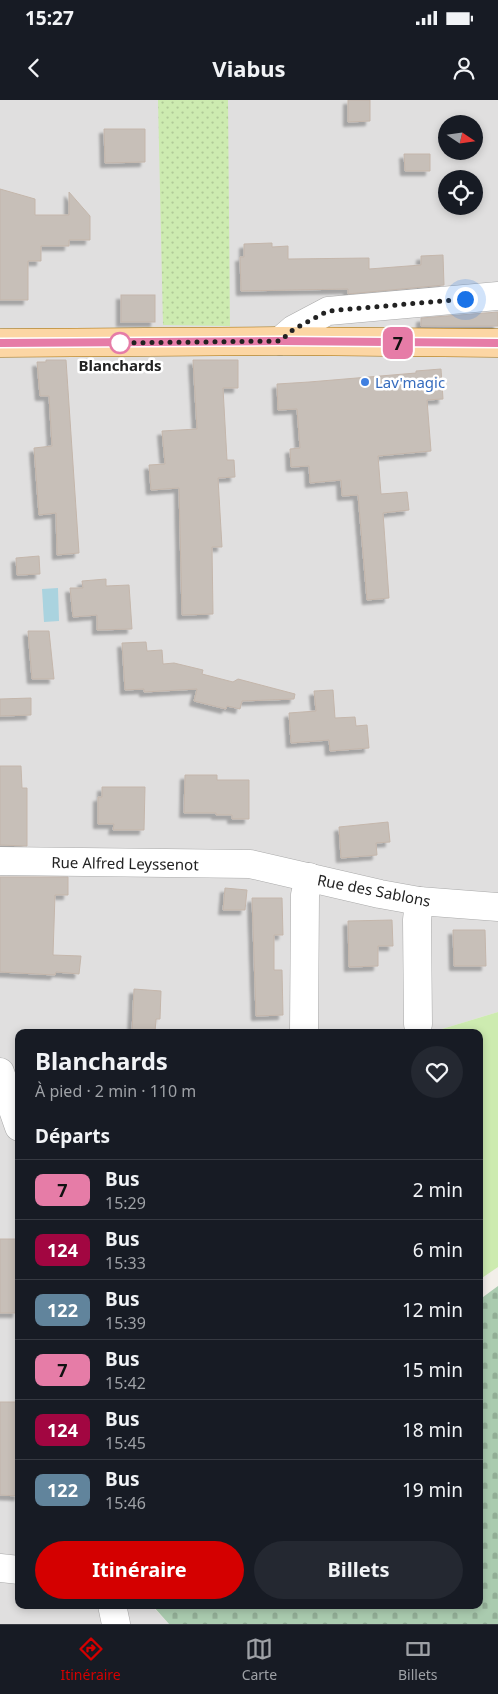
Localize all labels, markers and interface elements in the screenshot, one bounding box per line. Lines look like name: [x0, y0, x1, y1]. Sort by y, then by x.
text: 15:27: [25, 5, 74, 31]
text: Viabus: [212, 53, 286, 83]
icon: back: [20, 54, 48, 82]
icon: person: [450, 54, 478, 82]
north arrow: [438, 115, 482, 160]
map controls: [438, 115, 483, 215]
button: locate: [438, 170, 483, 215]
your location: [453, 287, 478, 312]
line badge: 7: [382, 327, 414, 359]
text: 7: [393, 331, 403, 355]
marker: Blanchards: [109, 332, 131, 354]
place label: Blanchards: [78, 355, 162, 375]
place label: Lav'magic: [375, 372, 445, 392]
marker: Lav'magic: [359, 376, 371, 388]
street label: Rue Alfred Leyssenot: [51, 852, 199, 874]
street label: Rue des Sablons: [316, 869, 432, 911]
text: Blanchards: [35, 1044, 168, 1077]
button: heart: [411, 1046, 463, 1098]
text: À pied · 2 min · 110 m: [35, 1080, 196, 1102]
text: Départs: [35, 1123, 110, 1149]
text: Bus: [105, 1166, 140, 1192]
text: 2 min: [413, 1177, 463, 1203]
text: 7: [57, 1178, 68, 1202]
text: 15:29: [105, 1192, 146, 1214]
text: Bus: [105, 1226, 140, 1252]
text: 6 min: [413, 1237, 463, 1263]
text: 124: [47, 1238, 78, 1262]
text: 15:33: [105, 1252, 146, 1274]
text: Bus: [105, 1286, 140, 1312]
text: 12 min: [402, 1297, 463, 1323]
text: 122: [47, 1298, 78, 1322]
text: 15:39: [105, 1312, 146, 1334]
text: Bus: [105, 1346, 140, 1372]
text: 15 min: [402, 1357, 463, 1383]
text: 7: [57, 1358, 68, 1382]
text: 15:42: [105, 1372, 146, 1394]
text: Bus: [105, 1406, 140, 1432]
text: 18 min: [402, 1417, 463, 1443]
text: 124: [47, 1418, 78, 1442]
text: 15:45: [105, 1432, 146, 1454]
text: Bus: [105, 1466, 140, 1492]
text: 19 min: [402, 1477, 463, 1503]
text: 122: [47, 1478, 78, 1502]
text: 15:46: [105, 1492, 146, 1514]
button: Itinéraire: [35, 1541, 244, 1599]
button: Billets: [254, 1541, 463, 1599]
tab: Itinéraire: [60, 1635, 121, 1684]
tab: Carte: [242, 1635, 277, 1684]
tab: Billets: [398, 1635, 438, 1684]

